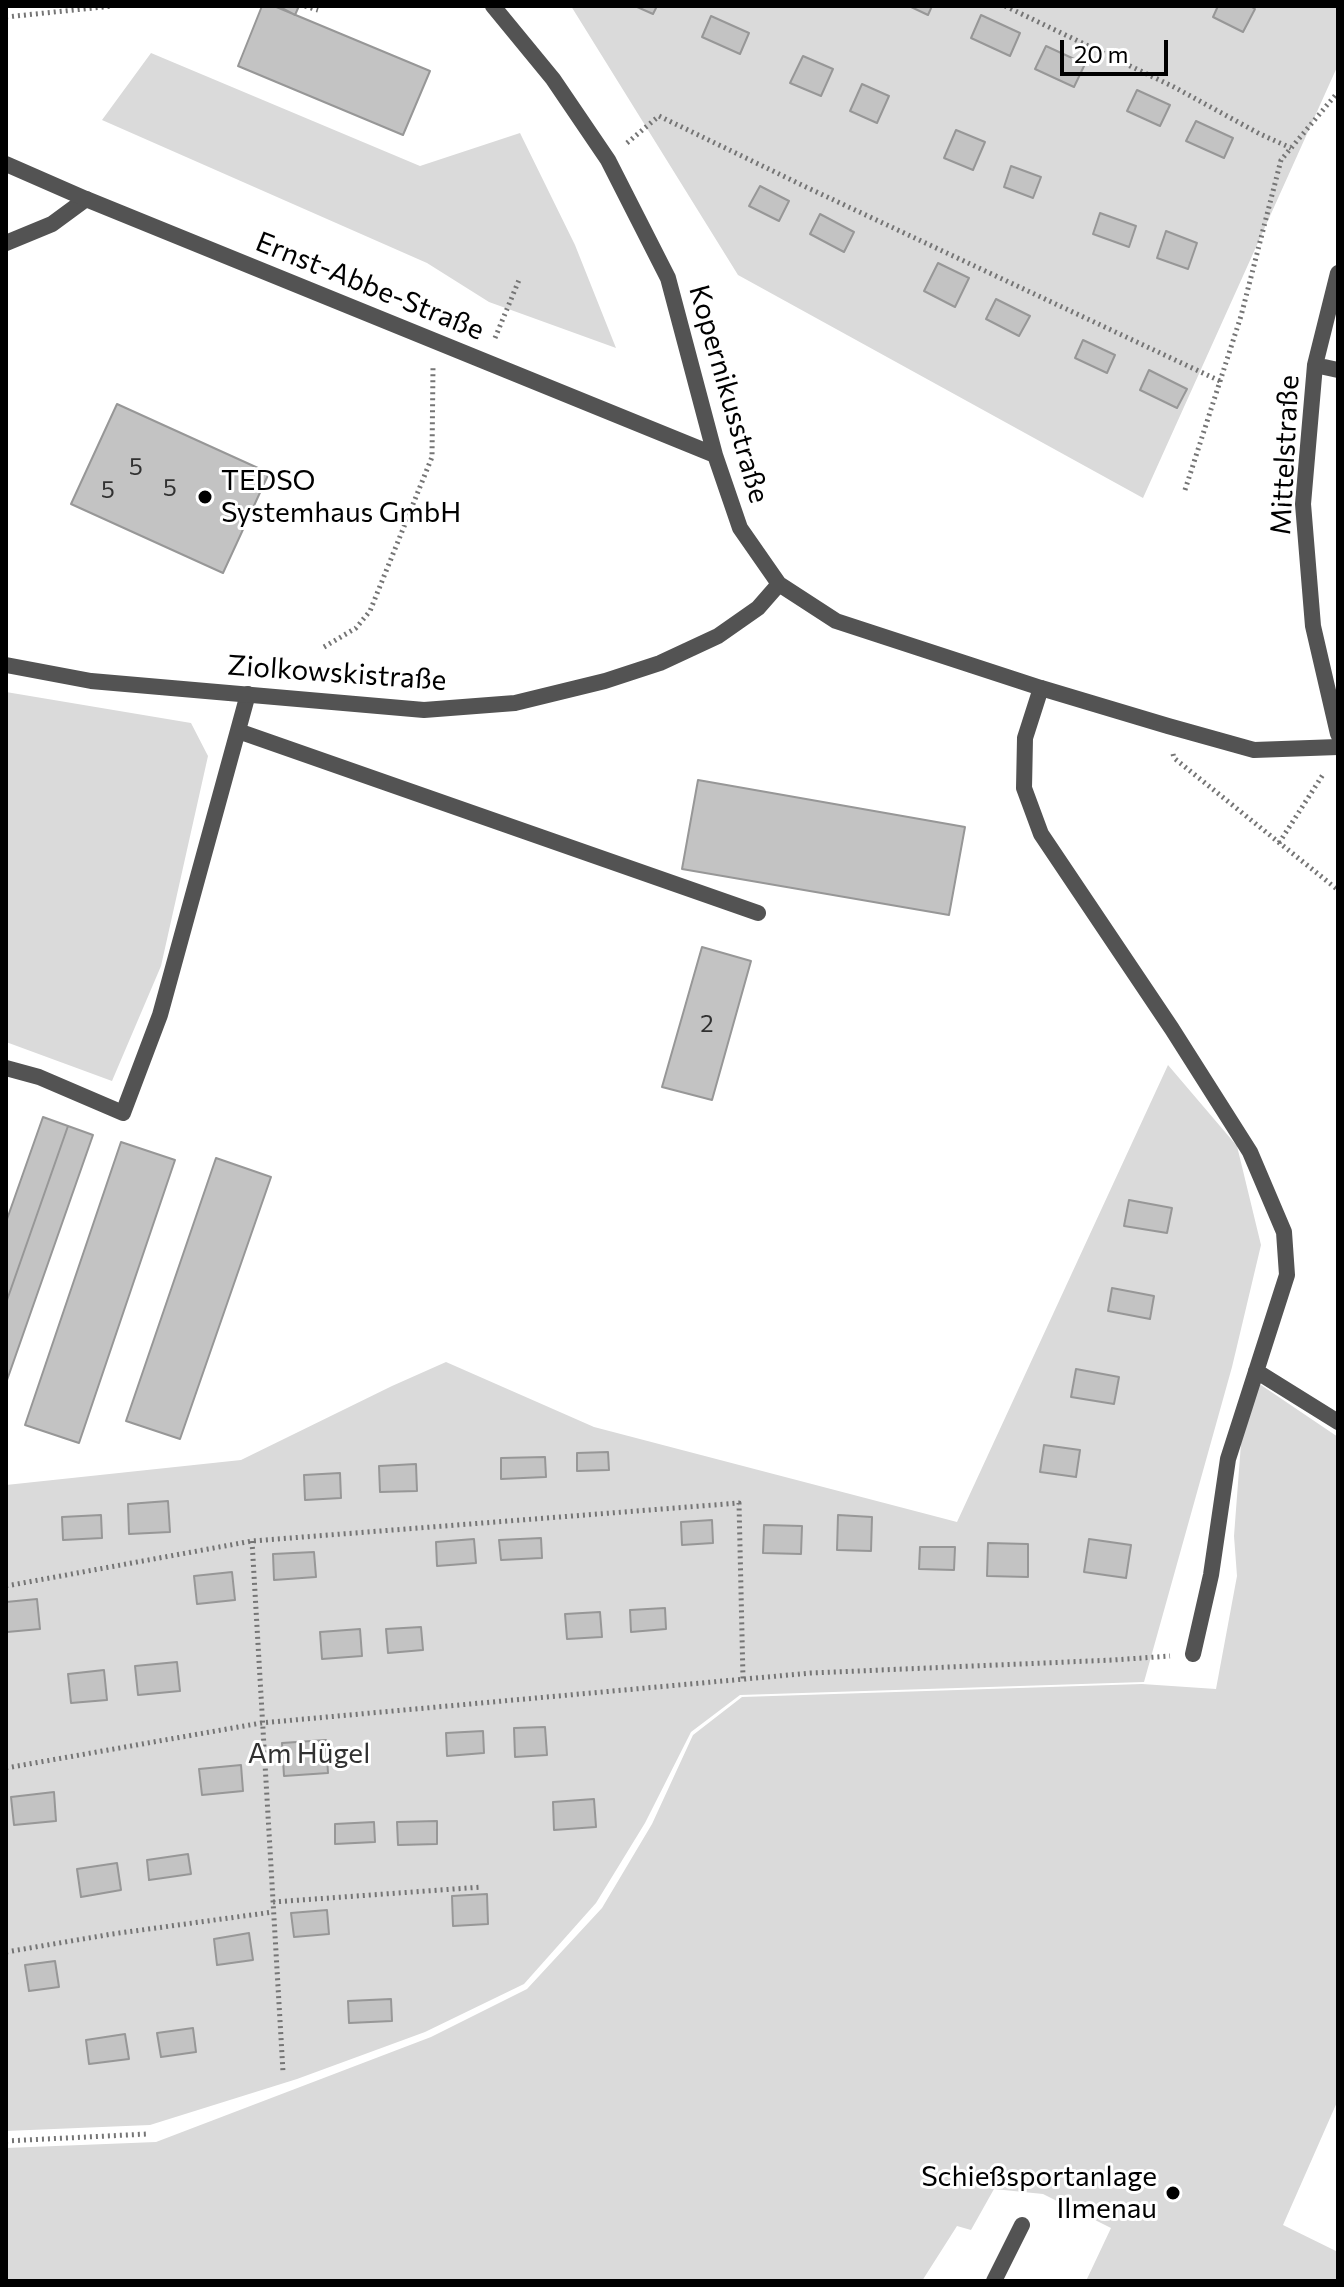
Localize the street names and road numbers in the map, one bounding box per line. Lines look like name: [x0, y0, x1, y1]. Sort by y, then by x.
street label: Ernst-Abbe-Straße: [251, 225, 489, 347]
street label: Kopernikusstraße: [682, 281, 776, 507]
street label: Mittelstraße: [1264, 374, 1306, 536]
street label: Ziolkowskistraße: [226, 649, 448, 697]

